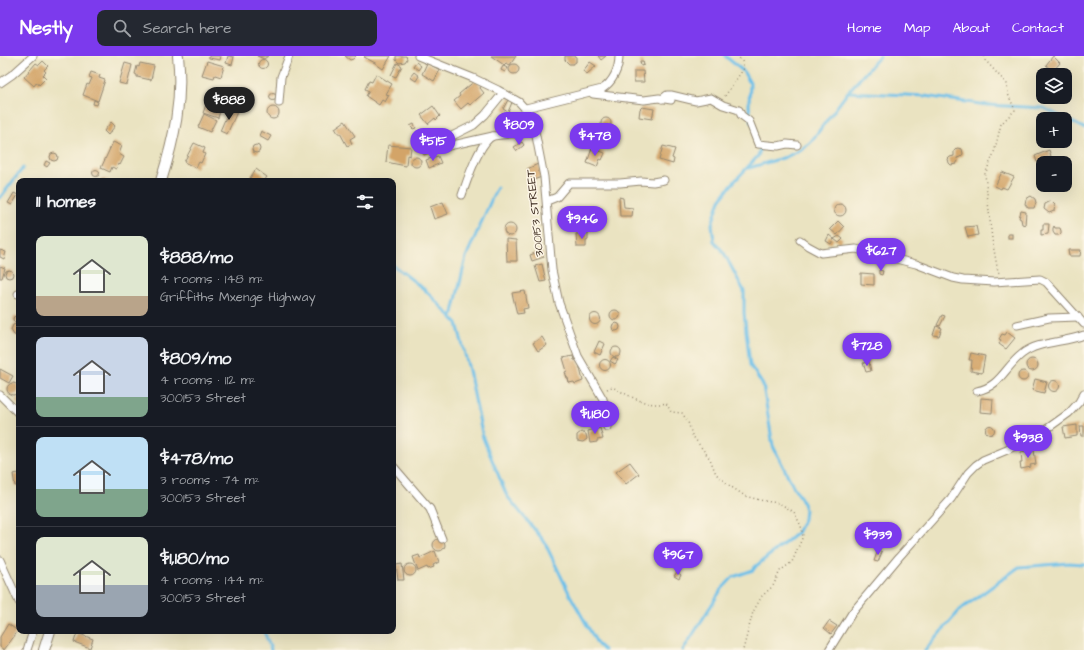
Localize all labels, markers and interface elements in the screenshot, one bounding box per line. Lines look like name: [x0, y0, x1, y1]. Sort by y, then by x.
search box: [97, 10, 377, 46]
text: Nestly: [20, 15, 73, 42]
icon: search: [111, 17, 133, 39]
text: Search here: [143, 18, 231, 39]
text: Home: [847, 18, 882, 38]
text: Map: [904, 18, 930, 38]
text: About: [952, 18, 990, 38]
text: Contact: [1012, 18, 1064, 38]
map controls: [1036, 68, 1072, 192]
button: layers: [1036, 68, 1072, 104]
pin: $888: [205, 87, 253, 121]
text: $888: [213, 91, 245, 109]
pin: $809: [495, 112, 543, 146]
button: +: [1036, 112, 1072, 148]
text: $809: [503, 116, 535, 134]
pin: $478: [571, 123, 619, 157]
text: $478: [579, 127, 611, 145]
pin: $515: [409, 128, 457, 162]
text: $515: [419, 132, 447, 150]
button: −: [1036, 156, 1072, 192]
street label: 300153 STREET: [522, 168, 548, 257]
text: 11 homes: [36, 190, 96, 214]
icon: filters: [354, 191, 376, 213]
pin: $946: [558, 206, 606, 240]
text: $946: [566, 210, 598, 228]
pin: $627: [857, 238, 905, 272]
text: $627: [866, 242, 896, 260]
text: $888/mo: [160, 246, 233, 270]
icon: home: [68, 252, 116, 300]
text: 4 rooms · 148 m²: [160, 270, 264, 288]
text: Griffiths Mxenge Highway: [160, 288, 316, 306]
pin: $728: [843, 333, 891, 367]
text: $728: [851, 337, 883, 355]
text: $809/mo: [160, 347, 231, 371]
icon: home: [68, 353, 116, 401]
text: 4 rooms · 112 m²: [160, 371, 256, 389]
text: 300153 Street: [160, 389, 246, 407]
pin: $1,180: [562, 401, 628, 435]
text: $1,180: [580, 405, 610, 423]
pin: $938: [1004, 425, 1052, 459]
text: $938: [1013, 429, 1043, 447]
text: $478/mo: [160, 447, 233, 471]
icon: home: [68, 453, 116, 501]
text: 3 rooms · 74 m²: [160, 471, 260, 489]
text: 300153 Street: [160, 489, 246, 507]
pin: $939: [854, 522, 902, 556]
text: $939: [864, 526, 892, 544]
pin: $967: [654, 542, 702, 576]
text: $967: [663, 546, 693, 564]
text: $1,180/mo: [160, 547, 229, 571]
icon: home: [68, 553, 116, 601]
text: 4 rooms · 144 m²: [160, 571, 264, 589]
text: 300153 Street: [160, 589, 246, 607]

